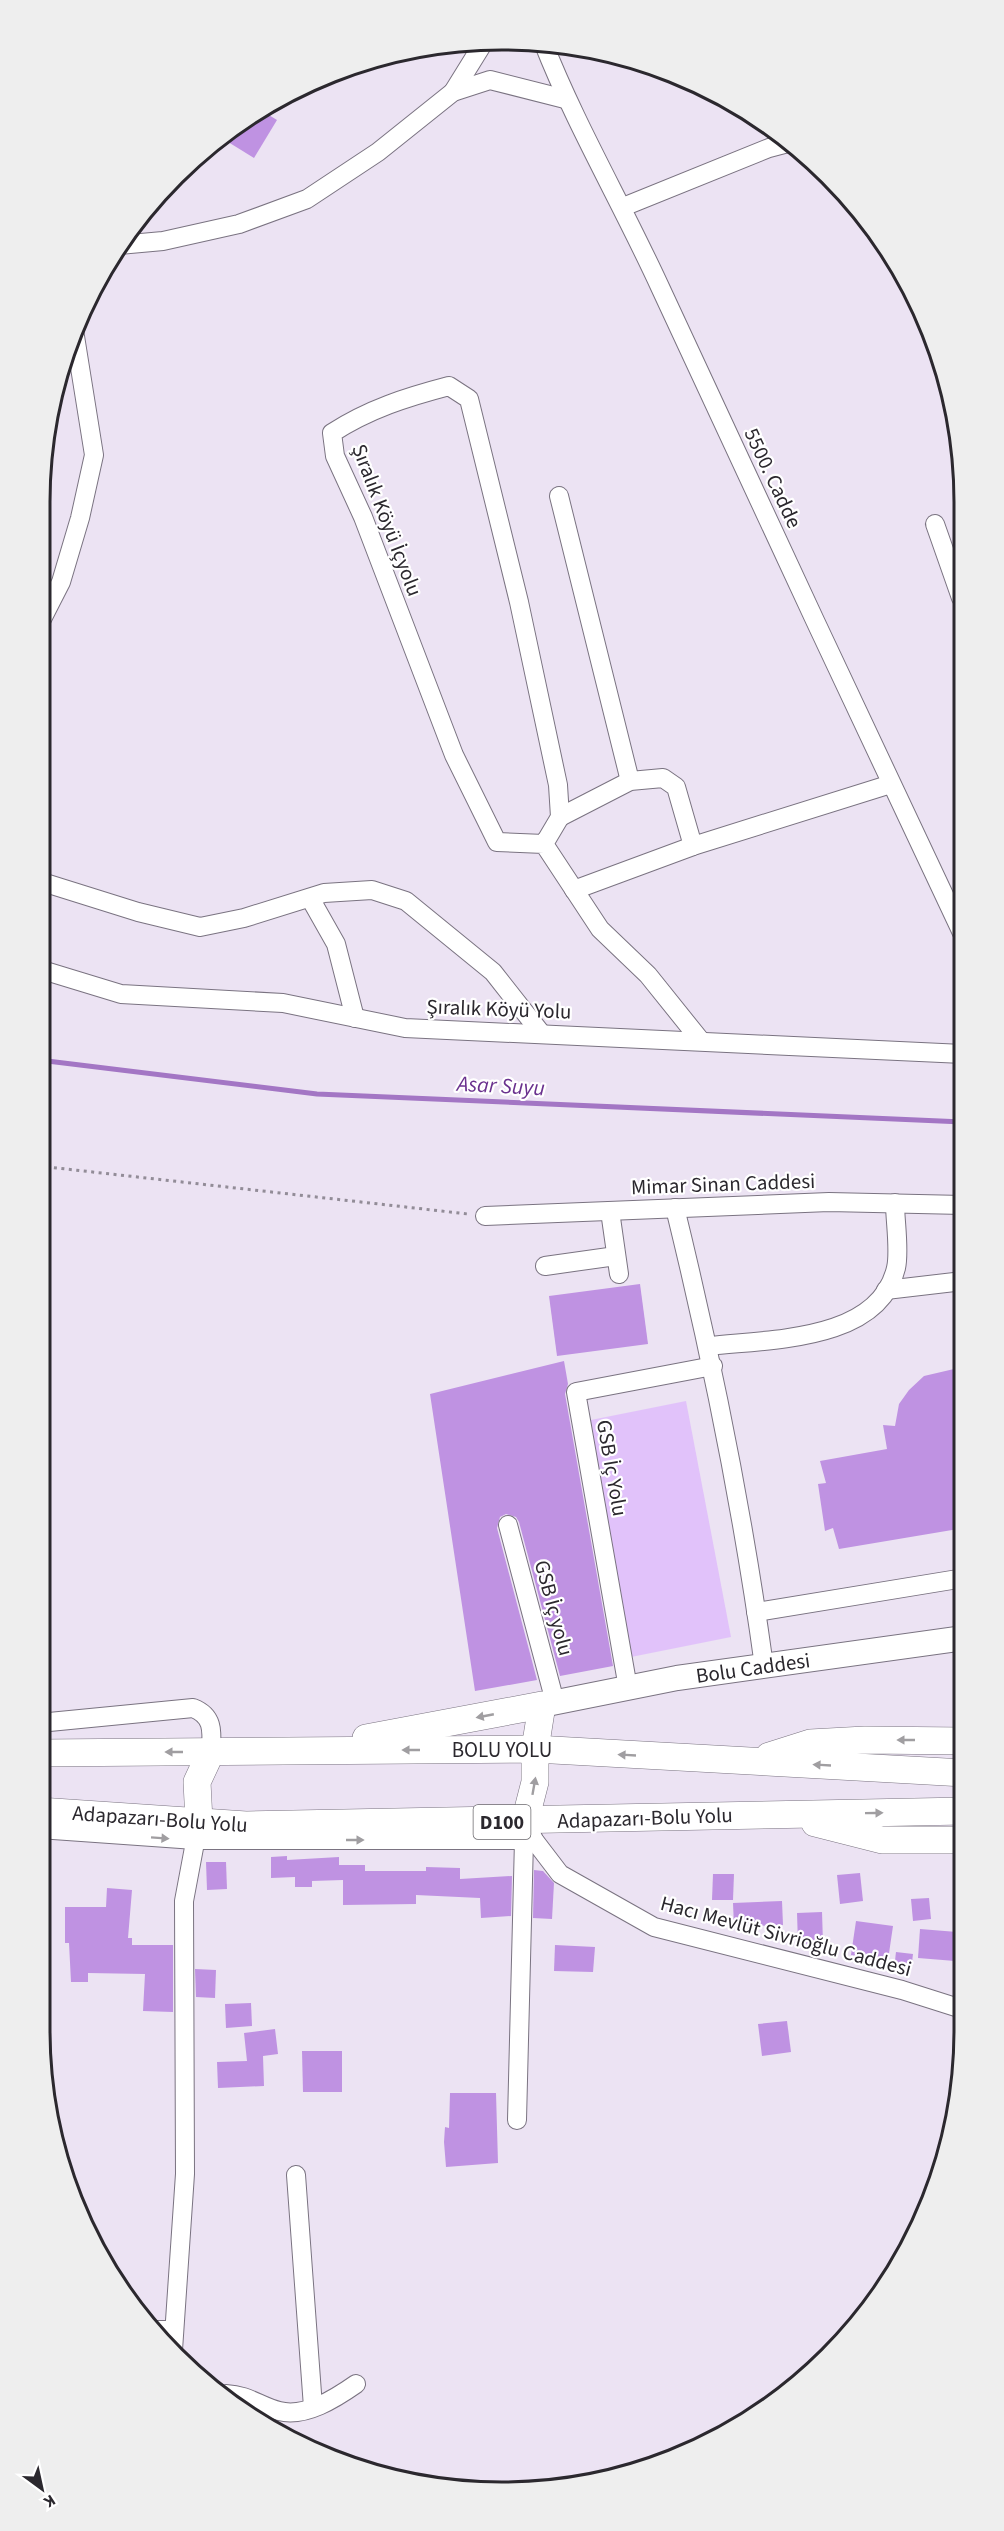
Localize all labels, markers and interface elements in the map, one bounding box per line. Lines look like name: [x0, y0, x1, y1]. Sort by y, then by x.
street label: 5500. Cadde: [737, 423, 809, 533]
street label: Şıralık Köyü İçyolu: [344, 440, 430, 600]
street label: Şıralık Köyü Yolu: [426, 991, 572, 1027]
water label: Asar Suyu: [454, 1068, 546, 1104]
street label: Mimar Sinan Caddesi: [630, 1166, 816, 1202]
street label: GSB İç Yolu: [589, 1417, 635, 1519]
street label: GSB İç yolu: [527, 1557, 581, 1659]
street label: Bolu Caddesi: [694, 1645, 812, 1691]
one-way arrow: [475, 1712, 494, 1721]
street label: BOLU YOLU: [452, 1735, 552, 1765]
one-way arrow: [896, 1735, 915, 1745]
one-way arrow: [402, 1745, 421, 1755]
one-way arrow: [165, 1747, 184, 1757]
one-way arrow: [618, 1750, 637, 1759]
one-way arrow: [813, 1760, 832, 1770]
one-way arrow: [529, 1776, 538, 1795]
street label: Adapazarı-Bolu Yolu: [71, 1798, 249, 1840]
street label: Adapazarı-Bolu Yolu: [557, 1800, 733, 1836]
road number: D100: [474, 1805, 530, 1839]
one-way arrow: [864, 1808, 883, 1818]
one-way arrow: [151, 1833, 170, 1843]
one-way arrow: [346, 1835, 365, 1845]
street label: Hacı Mevlüt Sivrioğlu Caddesi: [657, 1888, 915, 1984]
north arrow: [12, 2459, 72, 2519]
text: K: [39, 2489, 60, 2513]

